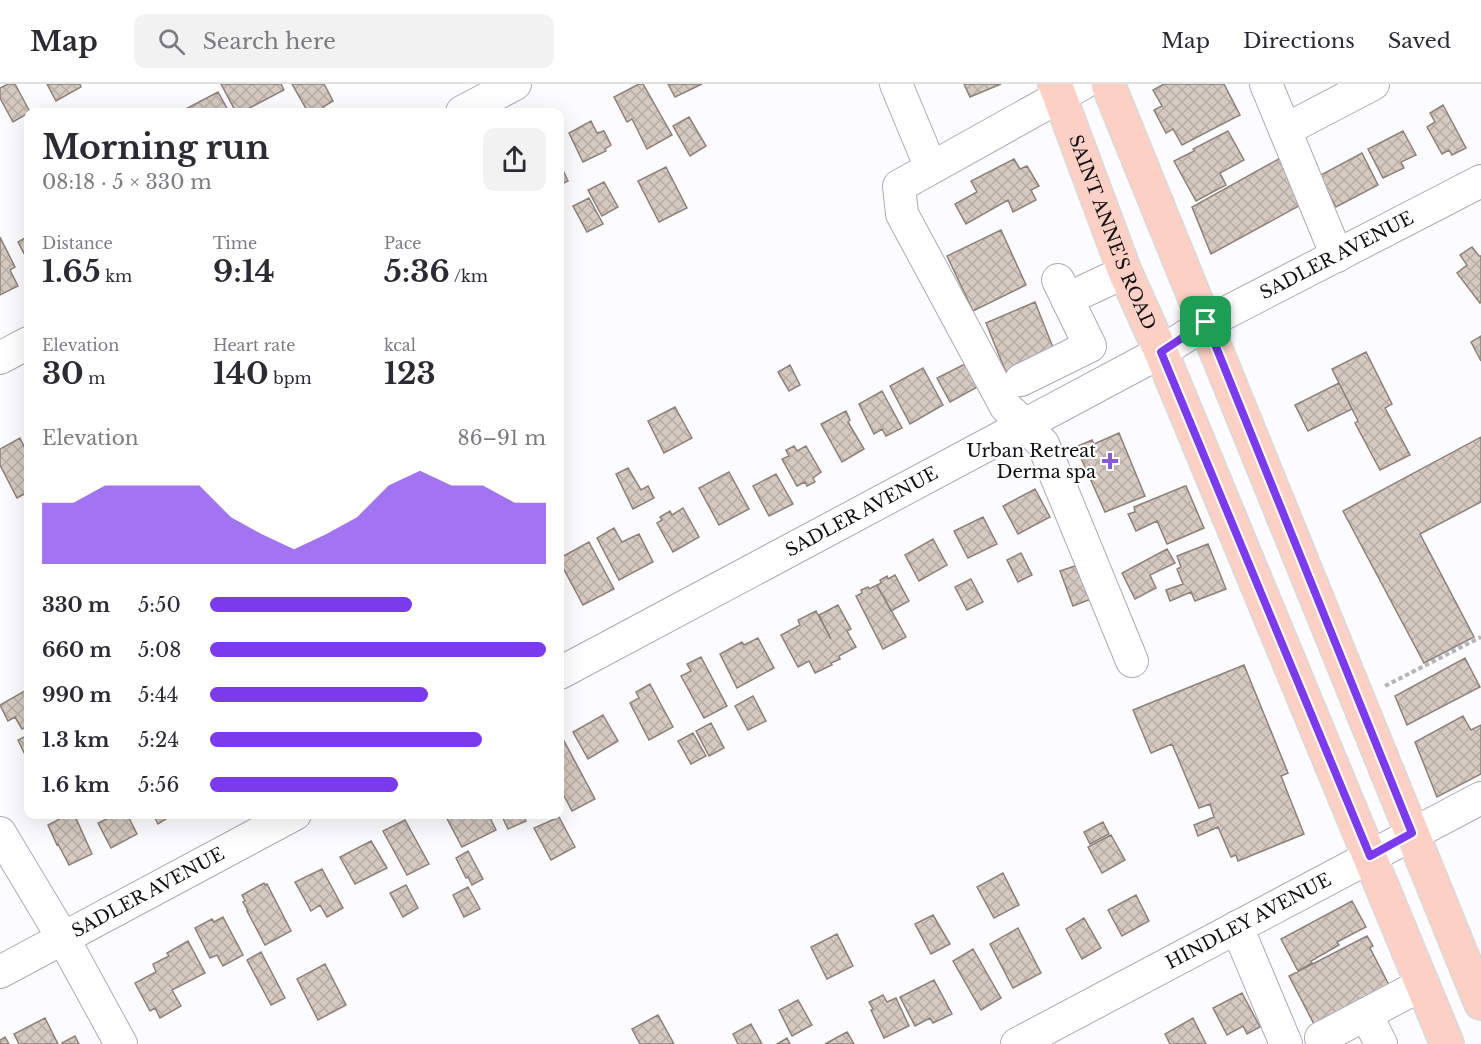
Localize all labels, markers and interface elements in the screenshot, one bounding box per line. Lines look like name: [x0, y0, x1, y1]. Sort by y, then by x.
search box: [134, 14, 554, 68]
text: Map: [30, 24, 98, 59]
icon: search: [155, 25, 188, 58]
text: Search here: [203, 28, 336, 55]
text: Map: [1161, 28, 1210, 54]
text: Directions: [1243, 28, 1355, 54]
text: Saved: [1388, 28, 1451, 54]
text: Morning run: [42, 127, 270, 168]
button: share: [483, 128, 546, 191]
street label: SAINT ANNE'S ROAD: [1064, 132, 1161, 333]
text: 08:18 · 5 × 330 m: [42, 170, 212, 194]
street label: SADLER AVENUE: [1256, 207, 1417, 304]
text: Distance: [42, 233, 113, 253]
text: Time: [213, 233, 257, 253]
text: Pace: [384, 233, 421, 253]
text: 1.65: [42, 253, 101, 290]
text: 9:14: [213, 253, 275, 290]
text: 5:36: [384, 253, 450, 290]
text: km: [101, 266, 132, 286]
text: /km: [450, 266, 488, 286]
pin: [1180, 296, 1231, 347]
icon: arrive: [1189, 305, 1222, 338]
text: Elevation: [42, 335, 119, 355]
text: Heart rate: [213, 335, 295, 355]
text: kcal: [384, 335, 416, 355]
text: 30: [42, 355, 84, 392]
text: 140: [213, 355, 269, 392]
text: 123: [384, 355, 436, 392]
text: m: [84, 368, 106, 388]
text: bpm: [269, 368, 312, 388]
text: Elevation: [42, 426, 139, 450]
text: 86–91 m: [458, 426, 546, 450]
place label: Urban Retreat Derma spa: [967, 440, 1096, 483]
marker: Urban Retreat Derma spa: [1101, 452, 1119, 470]
street label: SADLER AVENUE: [782, 462, 942, 562]
text: 330 m: [42, 593, 110, 617]
text: 5:50: [138, 593, 181, 617]
text: 660 m: [42, 638, 112, 662]
text: 5:08: [138, 638, 181, 662]
text: 990 m: [42, 683, 112, 707]
text: 5:44: [138, 683, 178, 707]
text: 1.3 km: [42, 728, 109, 752]
text: 5:24: [138, 728, 179, 752]
text: 1.6 km: [42, 773, 110, 797]
text: 5:56: [138, 773, 179, 797]
street label: SADLER AVENUE: [68, 843, 228, 942]
street label: HINDLEY AVENUE: [1162, 869, 1335, 974]

